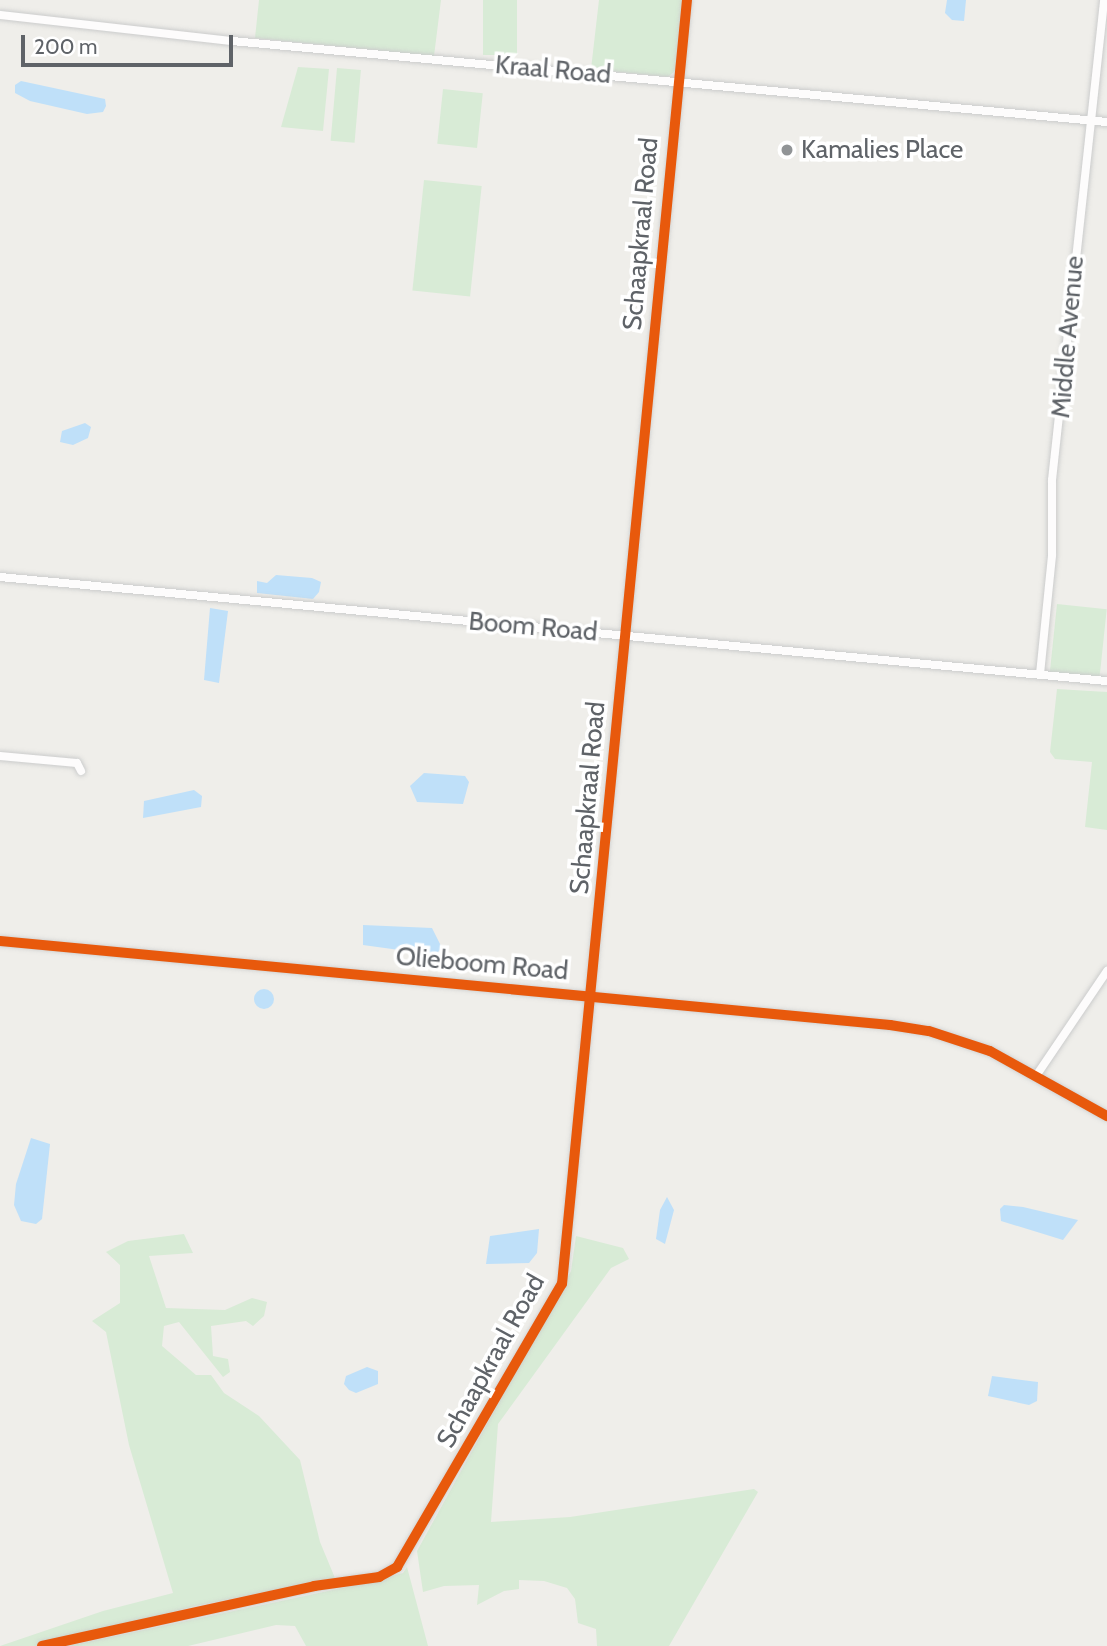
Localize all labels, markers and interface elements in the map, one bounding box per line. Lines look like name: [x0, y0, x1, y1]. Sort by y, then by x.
scale bar: [24, 21, 236, 65]
text: 200 m: [34, 34, 97, 59]
street label: Kraal Road: [494, 49, 612, 91]
place label: Kamalies Place: [801, 134, 963, 166]
street label: Schaapkraal Road: [617, 136, 665, 332]
marker: Kamalies Place: [779, 142, 795, 158]
street label: Middle Avenue: [1045, 255, 1091, 419]
street label: Boom Road: [467, 606, 599, 648]
street label: Schaapkraal Road: [564, 700, 612, 896]
street label: Olieboom Road: [395, 941, 569, 987]
street label: Schaapkraal Road: [430, 1269, 552, 1453]

